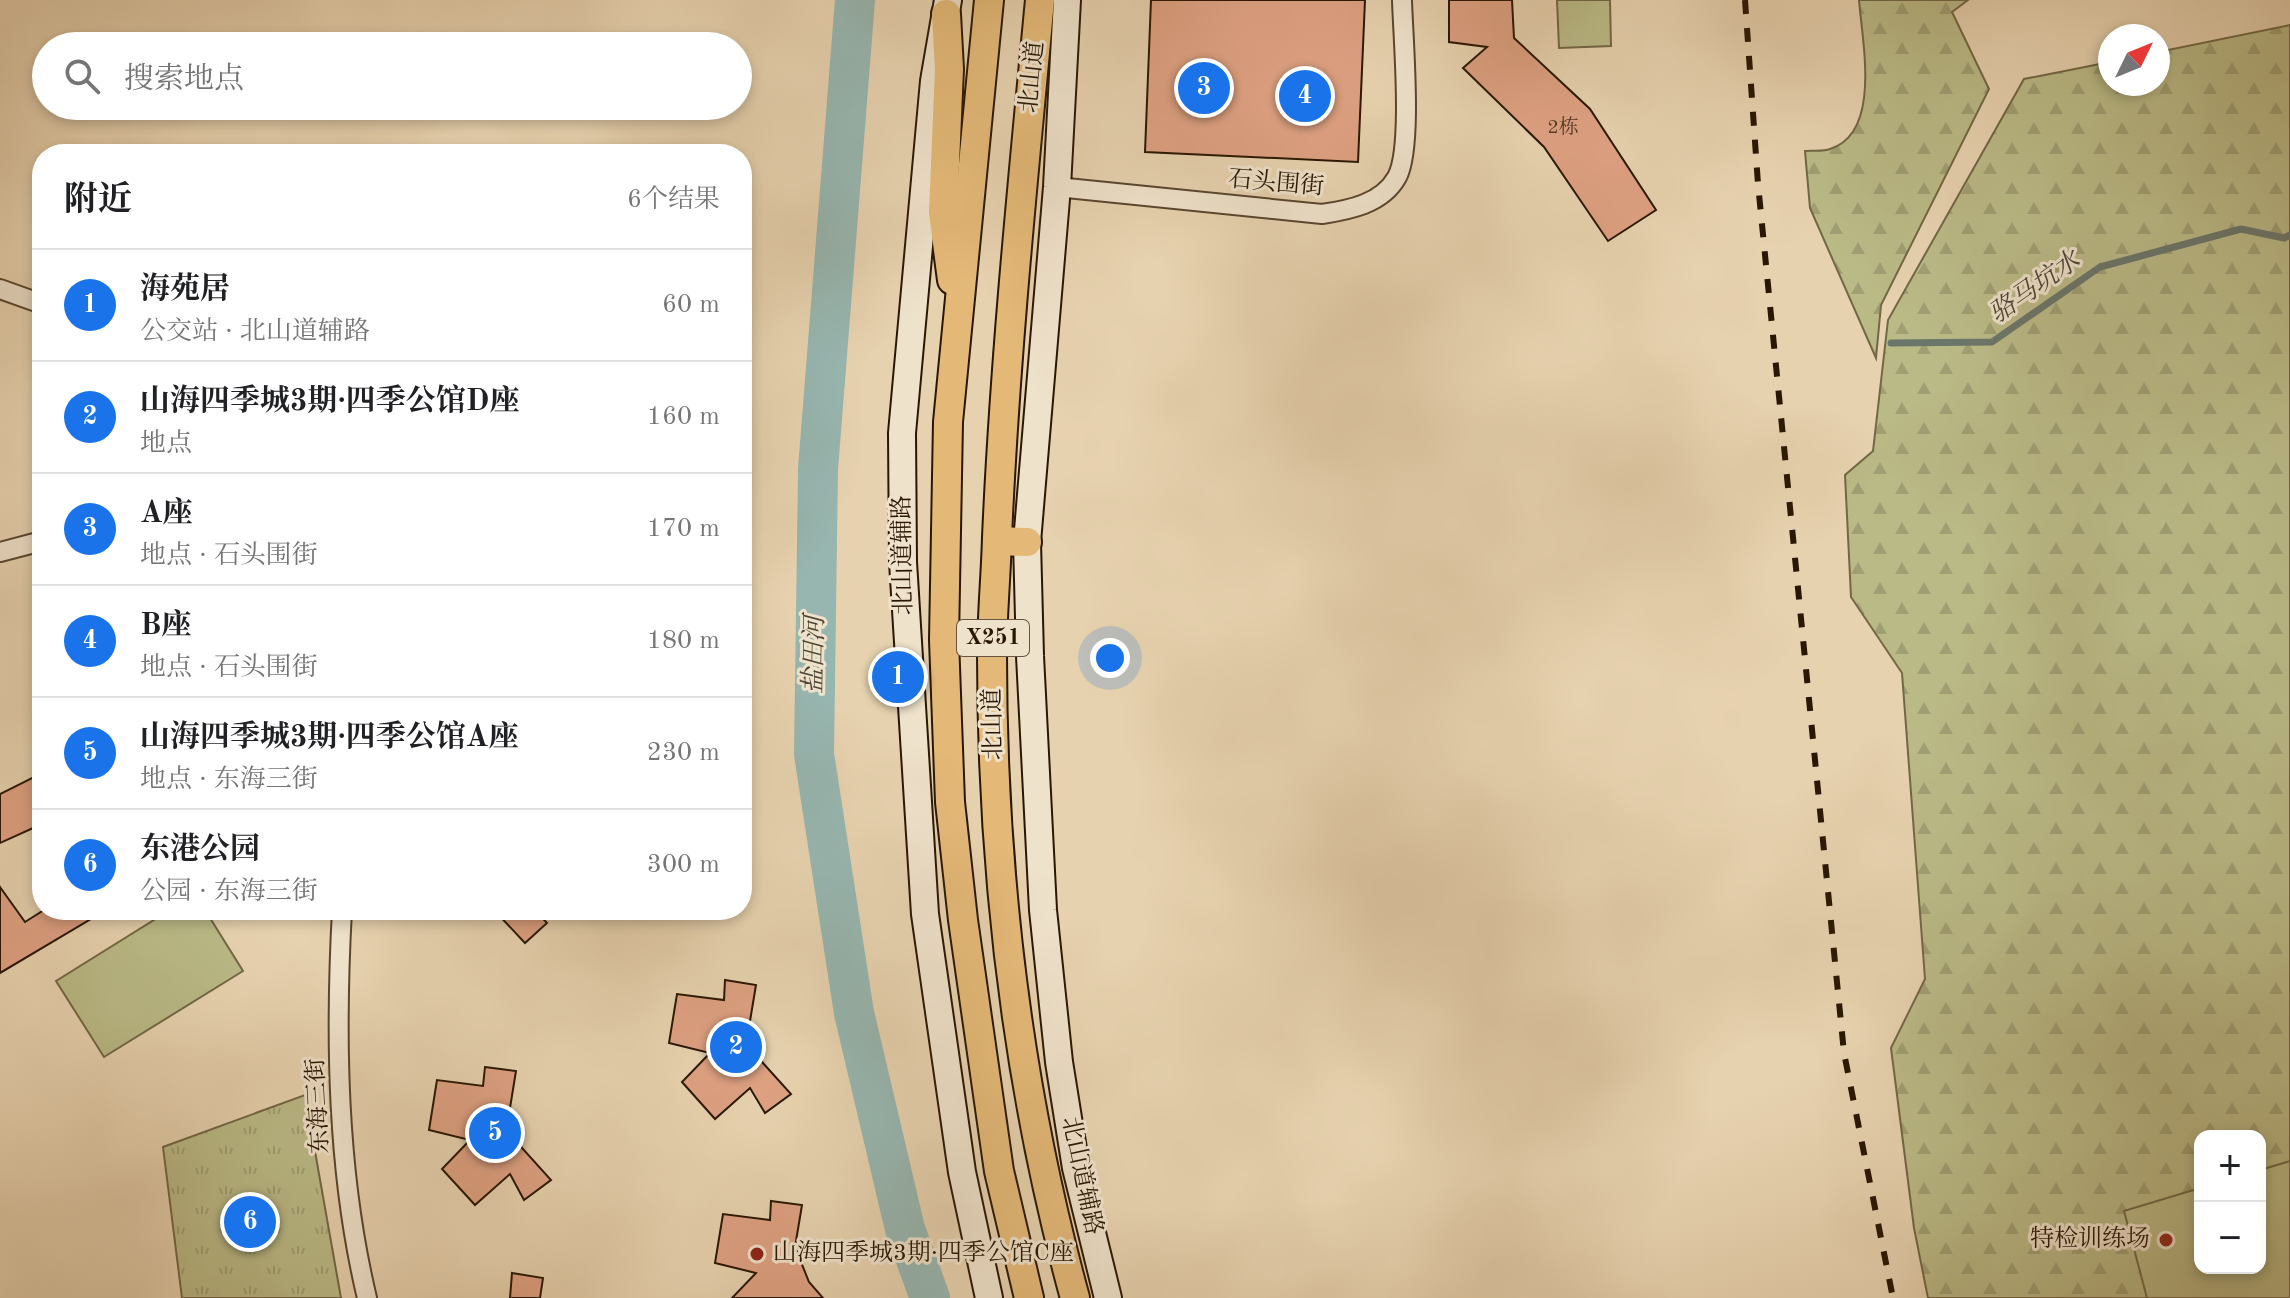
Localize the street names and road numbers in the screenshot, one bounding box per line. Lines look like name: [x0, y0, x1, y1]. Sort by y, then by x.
street label: 北山道: [1015, 40, 1049, 114]
street label: 石头围街: [1227, 165, 1325, 200]
street label: 北山道辅路: [888, 495, 917, 615]
road number: X251: [957, 620, 1029, 656]
street label: 北山道: [979, 688, 1007, 760]
street label: 东海三街: [302, 1057, 333, 1155]
street label: 北山道辅路: [1057, 1114, 1108, 1237]

